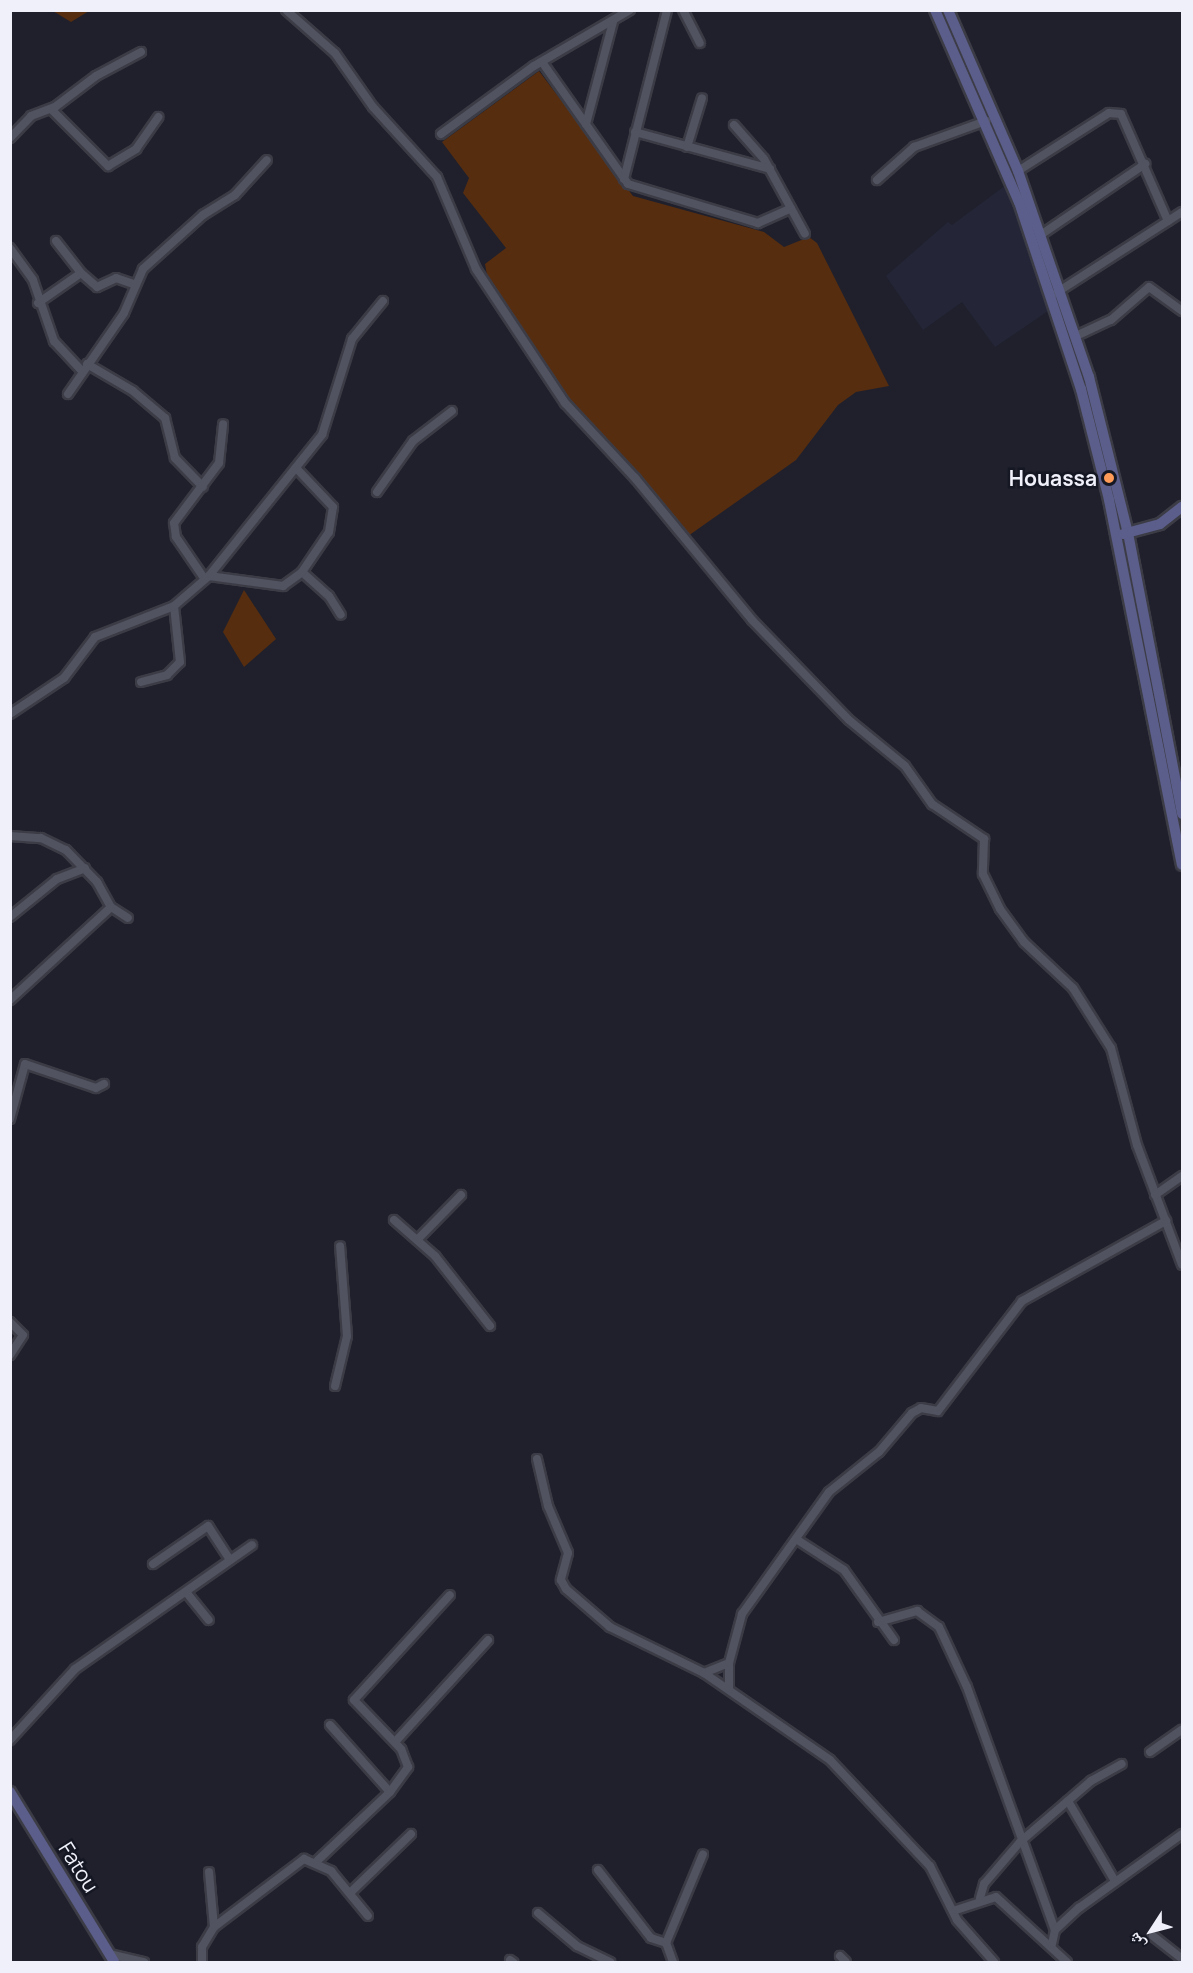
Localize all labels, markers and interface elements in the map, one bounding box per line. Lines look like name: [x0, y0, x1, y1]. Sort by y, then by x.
place label: Houassa: [1009, 465, 1097, 491]
marker: Houassa: [1102, 471, 1116, 485]
street label: Fatou: [54, 1837, 104, 1897]
north arrow: [1121, 1901, 1181, 1961]
text: ش: [1123, 1928, 1150, 1955]

